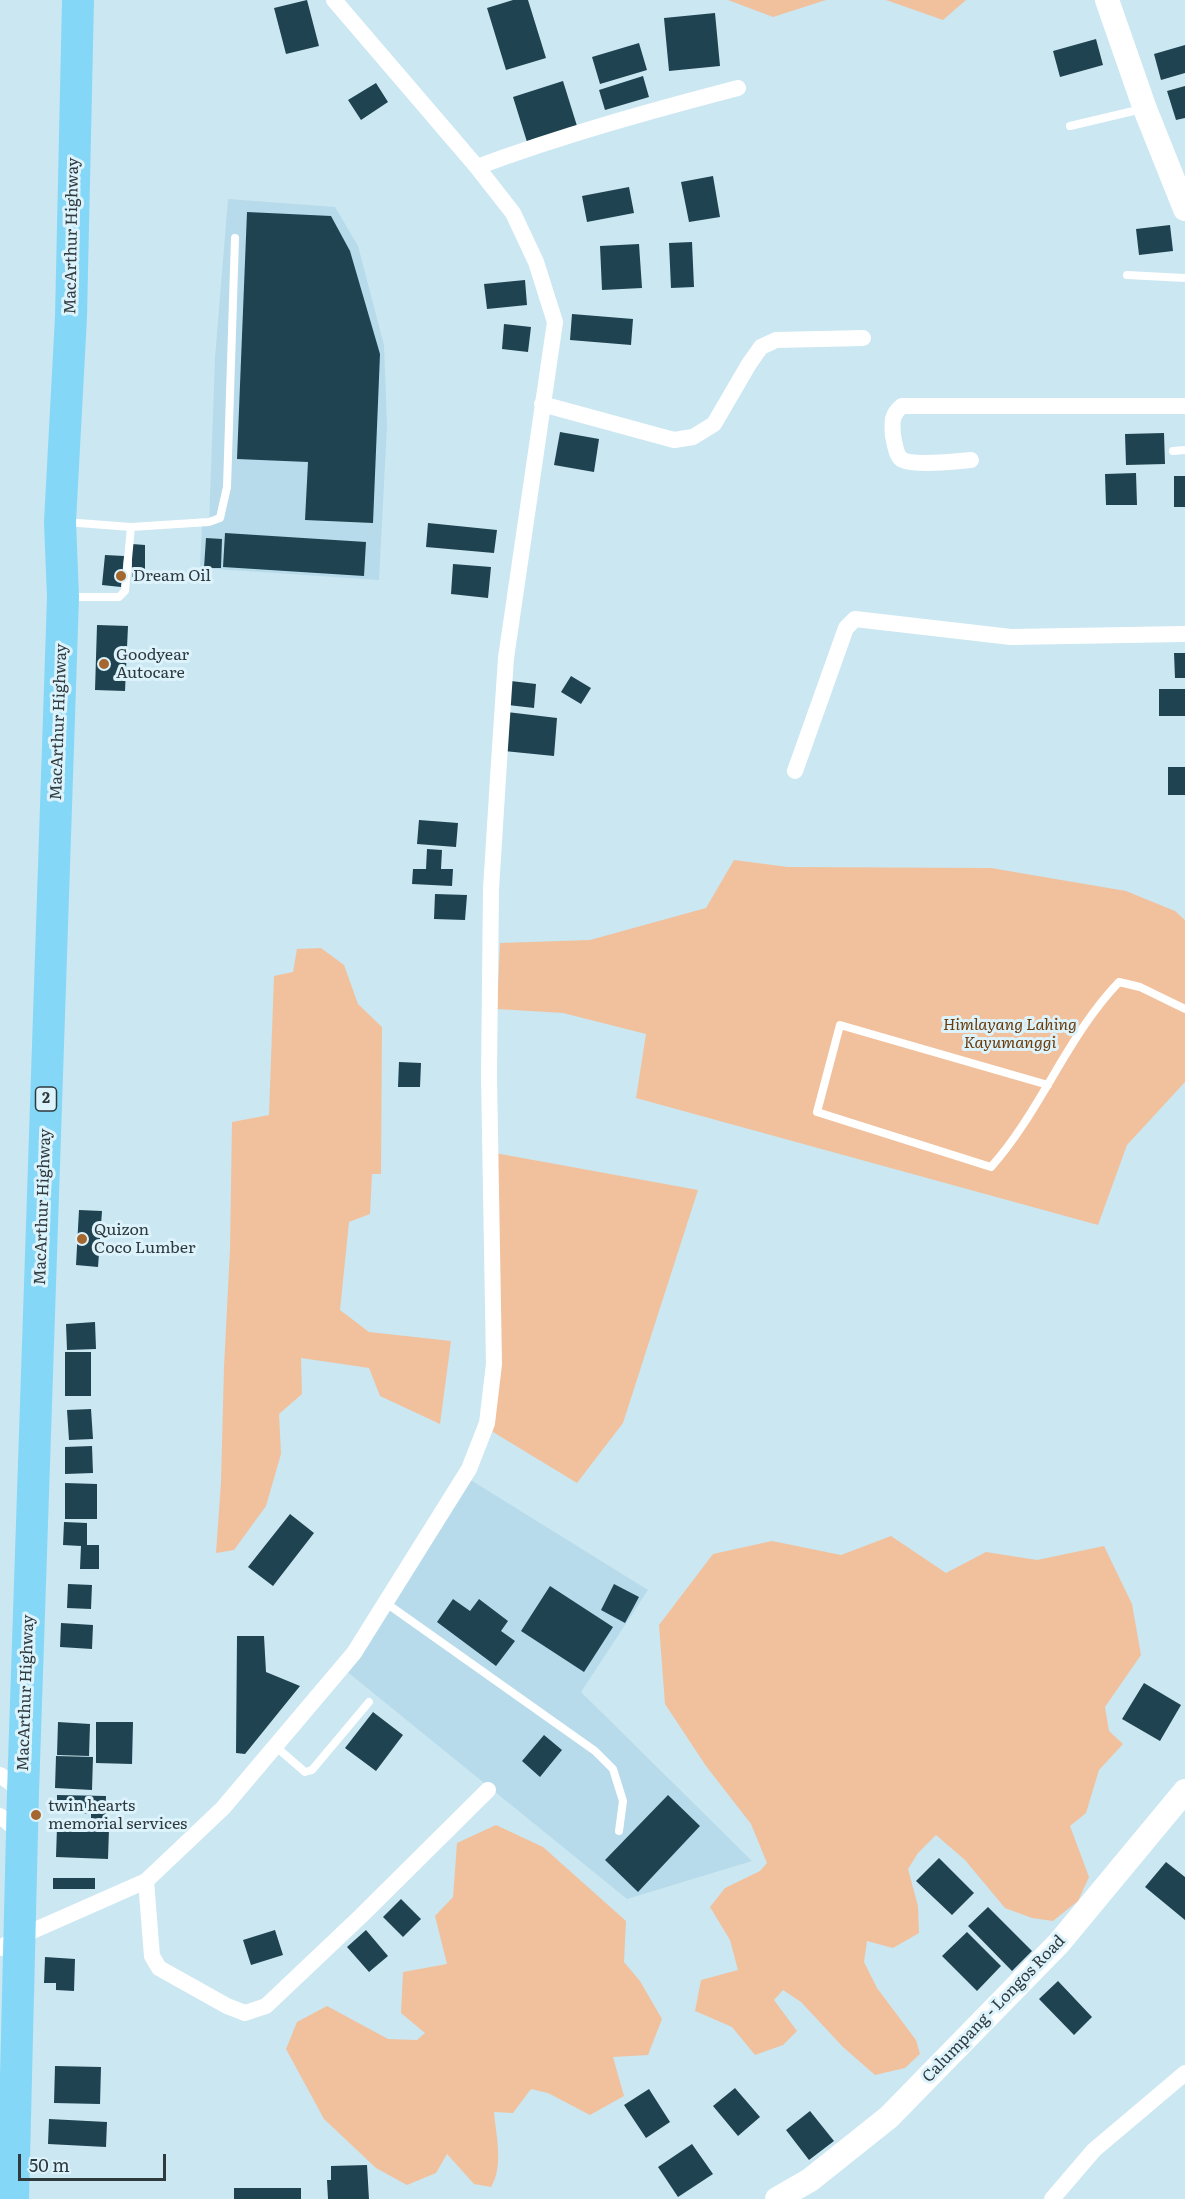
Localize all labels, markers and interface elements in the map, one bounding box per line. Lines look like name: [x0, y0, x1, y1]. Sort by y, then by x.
street label: MacArthur Highway: [61, 157, 83, 315]
place label: Dream Oil: [133, 566, 211, 586]
marker: Dream Oil: [114, 569, 128, 583]
street label: MacArthur Highway: [47, 643, 71, 801]
place label: Goodyear Autocare: [116, 645, 189, 683]
marker: Goodyear Autocare: [97, 657, 111, 671]
park label: Himlayang Lahing Kayumanggi: [943, 1015, 1077, 1053]
road number: 2: [36, 1087, 57, 1111]
street label: MacArthur Highway: [31, 1128, 55, 1286]
place label: Quizon Coco Lumber: [94, 1220, 196, 1258]
marker: Quizon Coco Lumber: [75, 1232, 89, 1246]
street label: MacArthur Highway: [14, 1614, 38, 1772]
place label: twin hearts memorial services: [48, 1796, 187, 1834]
marker: twin hearts memorial services: [29, 1808, 43, 1822]
street label: Calumpang - Longos Road: [919, 1931, 1069, 2087]
scale bar: [21, 2142, 170, 2180]
text: 50 m: [29, 2151, 70, 2178]

